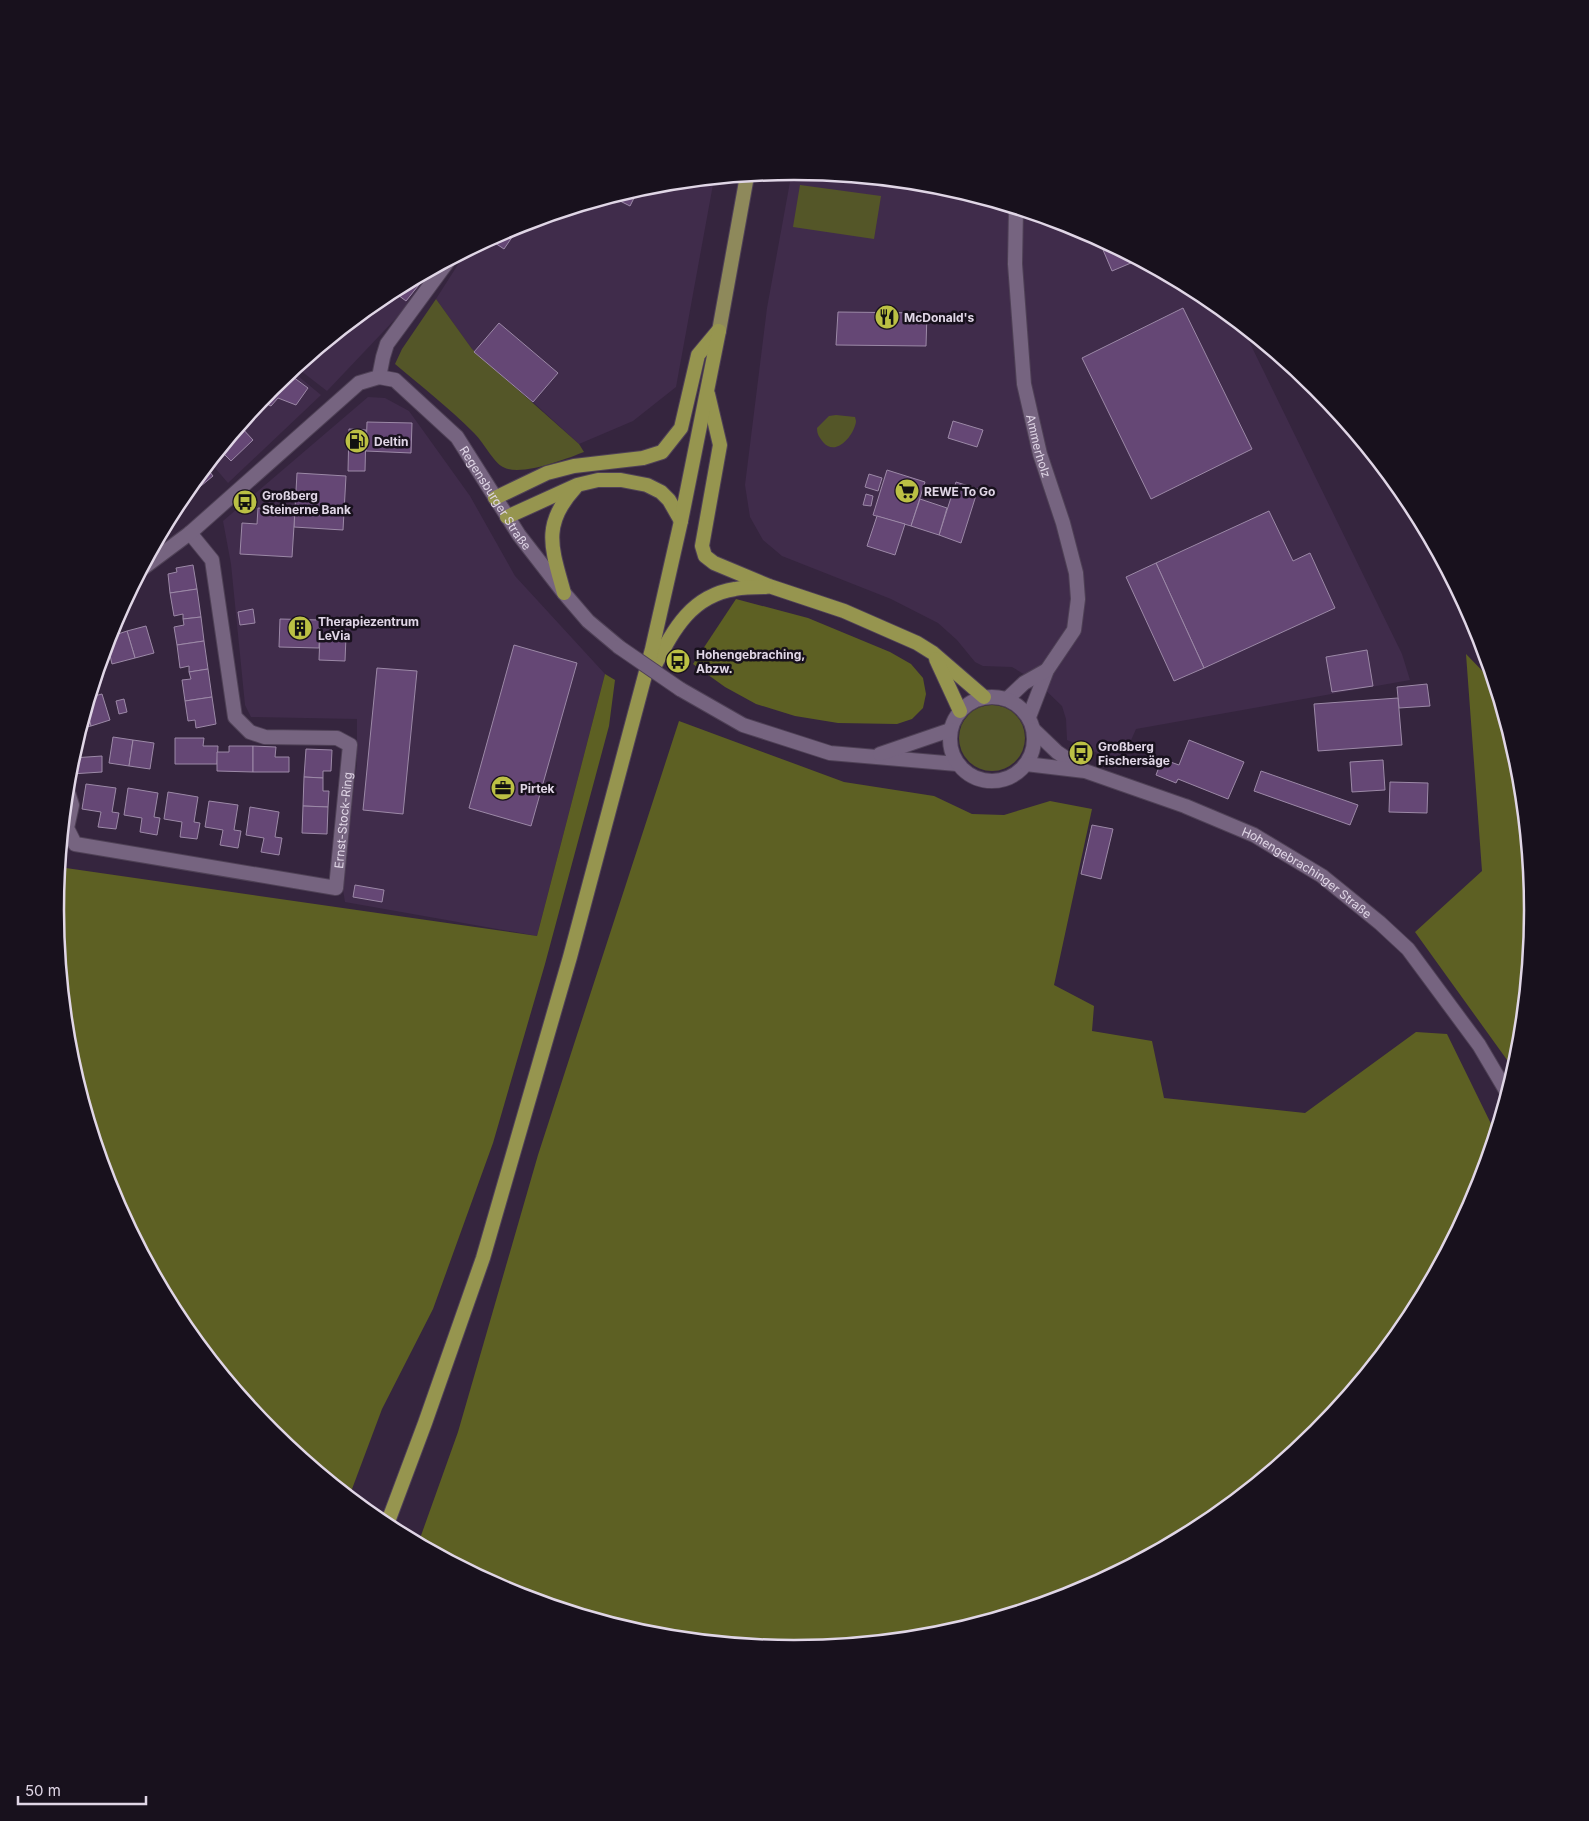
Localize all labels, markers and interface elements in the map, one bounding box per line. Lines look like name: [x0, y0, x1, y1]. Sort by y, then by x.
restaurant icon: McDonald's: [874, 304, 900, 330]
place label: McDonald's: [904, 310, 974, 325]
street label: Ammerholz: [1024, 413, 1055, 479]
fuel station icon: Deltin: [344, 428, 370, 454]
place label: Deltin: [374, 434, 408, 449]
street label: Regensburger Straße: [457, 443, 535, 553]
supermarket icon: REWE To Go: [894, 478, 920, 504]
place label: REWE To Go: [924, 484, 995, 499]
place label: Großberg Steinerne Bank: [262, 488, 351, 517]
bus stop icon: Großberg Steinerne Bank: [232, 489, 258, 515]
place label: Therapiezentrum LeVia: [318, 614, 419, 643]
building icon: Therapiezentrum LeVia: [287, 615, 313, 641]
place label: Hohengebraching, Abzw.: [696, 647, 805, 676]
bus stop icon: Hohengebraching, Abzw.: [665, 648, 691, 674]
place label: Großberg Fischersäge: [1098, 739, 1170, 768]
bus stop icon: Großberg Fischersäge: [1068, 740, 1094, 766]
street label: Ernst-Stock-Ring: [330, 771, 355, 869]
office icon: Pirtek: [490, 775, 516, 801]
place label: Pirtek: [520, 781, 555, 796]
street label: Hohengebrachinger Straße: [1240, 823, 1375, 921]
scale bar: [18, 1774, 145, 1806]
text: 50 m: [25, 1781, 61, 1800]

